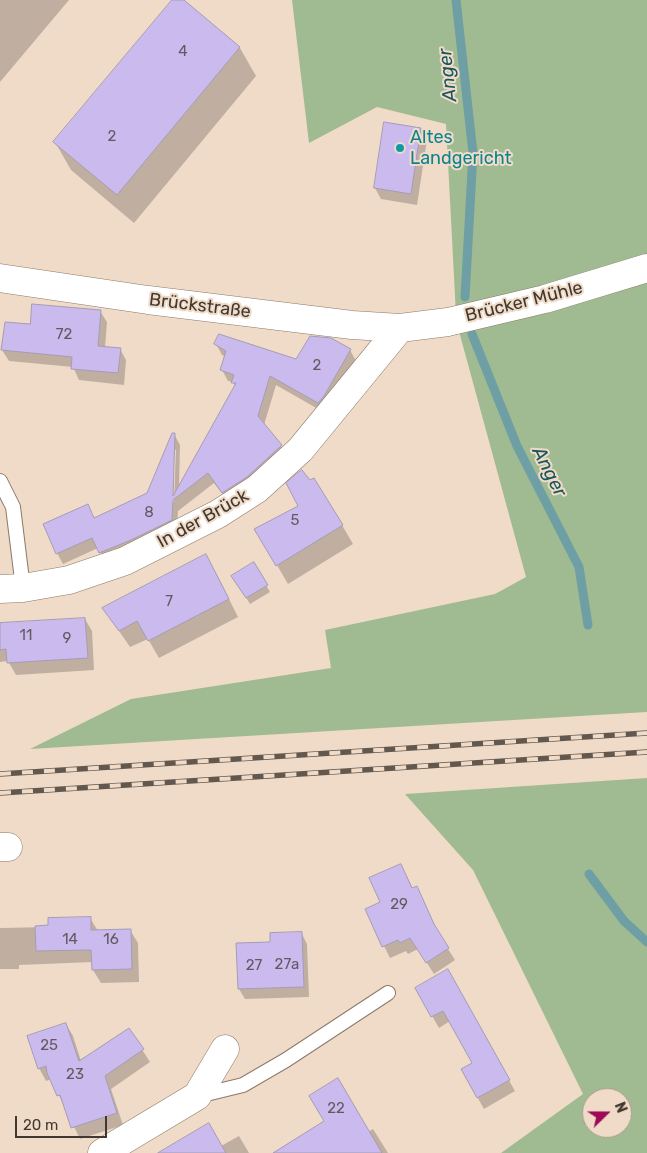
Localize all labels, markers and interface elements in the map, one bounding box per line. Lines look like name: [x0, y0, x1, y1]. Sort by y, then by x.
house number: 4: [178, 43, 188, 61]
water label: Anger: [434, 47, 462, 103]
place label: Altes Landgericht: [410, 127, 512, 170]
house number: 2: [108, 128, 116, 146]
marker: Altes Landgericht: [394, 142, 406, 154]
street label: Brücker Mühle: [463, 277, 585, 327]
street label: Brückstraße: [148, 289, 252, 323]
house number: 72: [56, 326, 72, 344]
house number: 2: [313, 357, 321, 375]
water label: Anger: [527, 443, 571, 501]
street label: In der Brück: [154, 485, 252, 553]
house number: 8: [144, 504, 154, 522]
house number: 5: [291, 512, 299, 530]
house number: 7: [165, 593, 173, 611]
house number: 11: [20, 627, 32, 645]
house number: 9: [63, 630, 71, 648]
house number: 29: [390, 896, 408, 914]
house number: 14: [62, 931, 78, 949]
house number: 16: [103, 931, 119, 949]
house number: 27a: [275, 956, 299, 974]
house number: 27: [246, 957, 262, 975]
house number: 25: [40, 1037, 58, 1055]
house number: 23: [66, 1066, 84, 1084]
north arrow: [582, 1088, 632, 1138]
house number: 22: [327, 1100, 345, 1118]
text: N: [611, 1100, 630, 1115]
scale bar: [18, 1106, 110, 1138]
text: 20 m: [23, 1116, 58, 1134]

